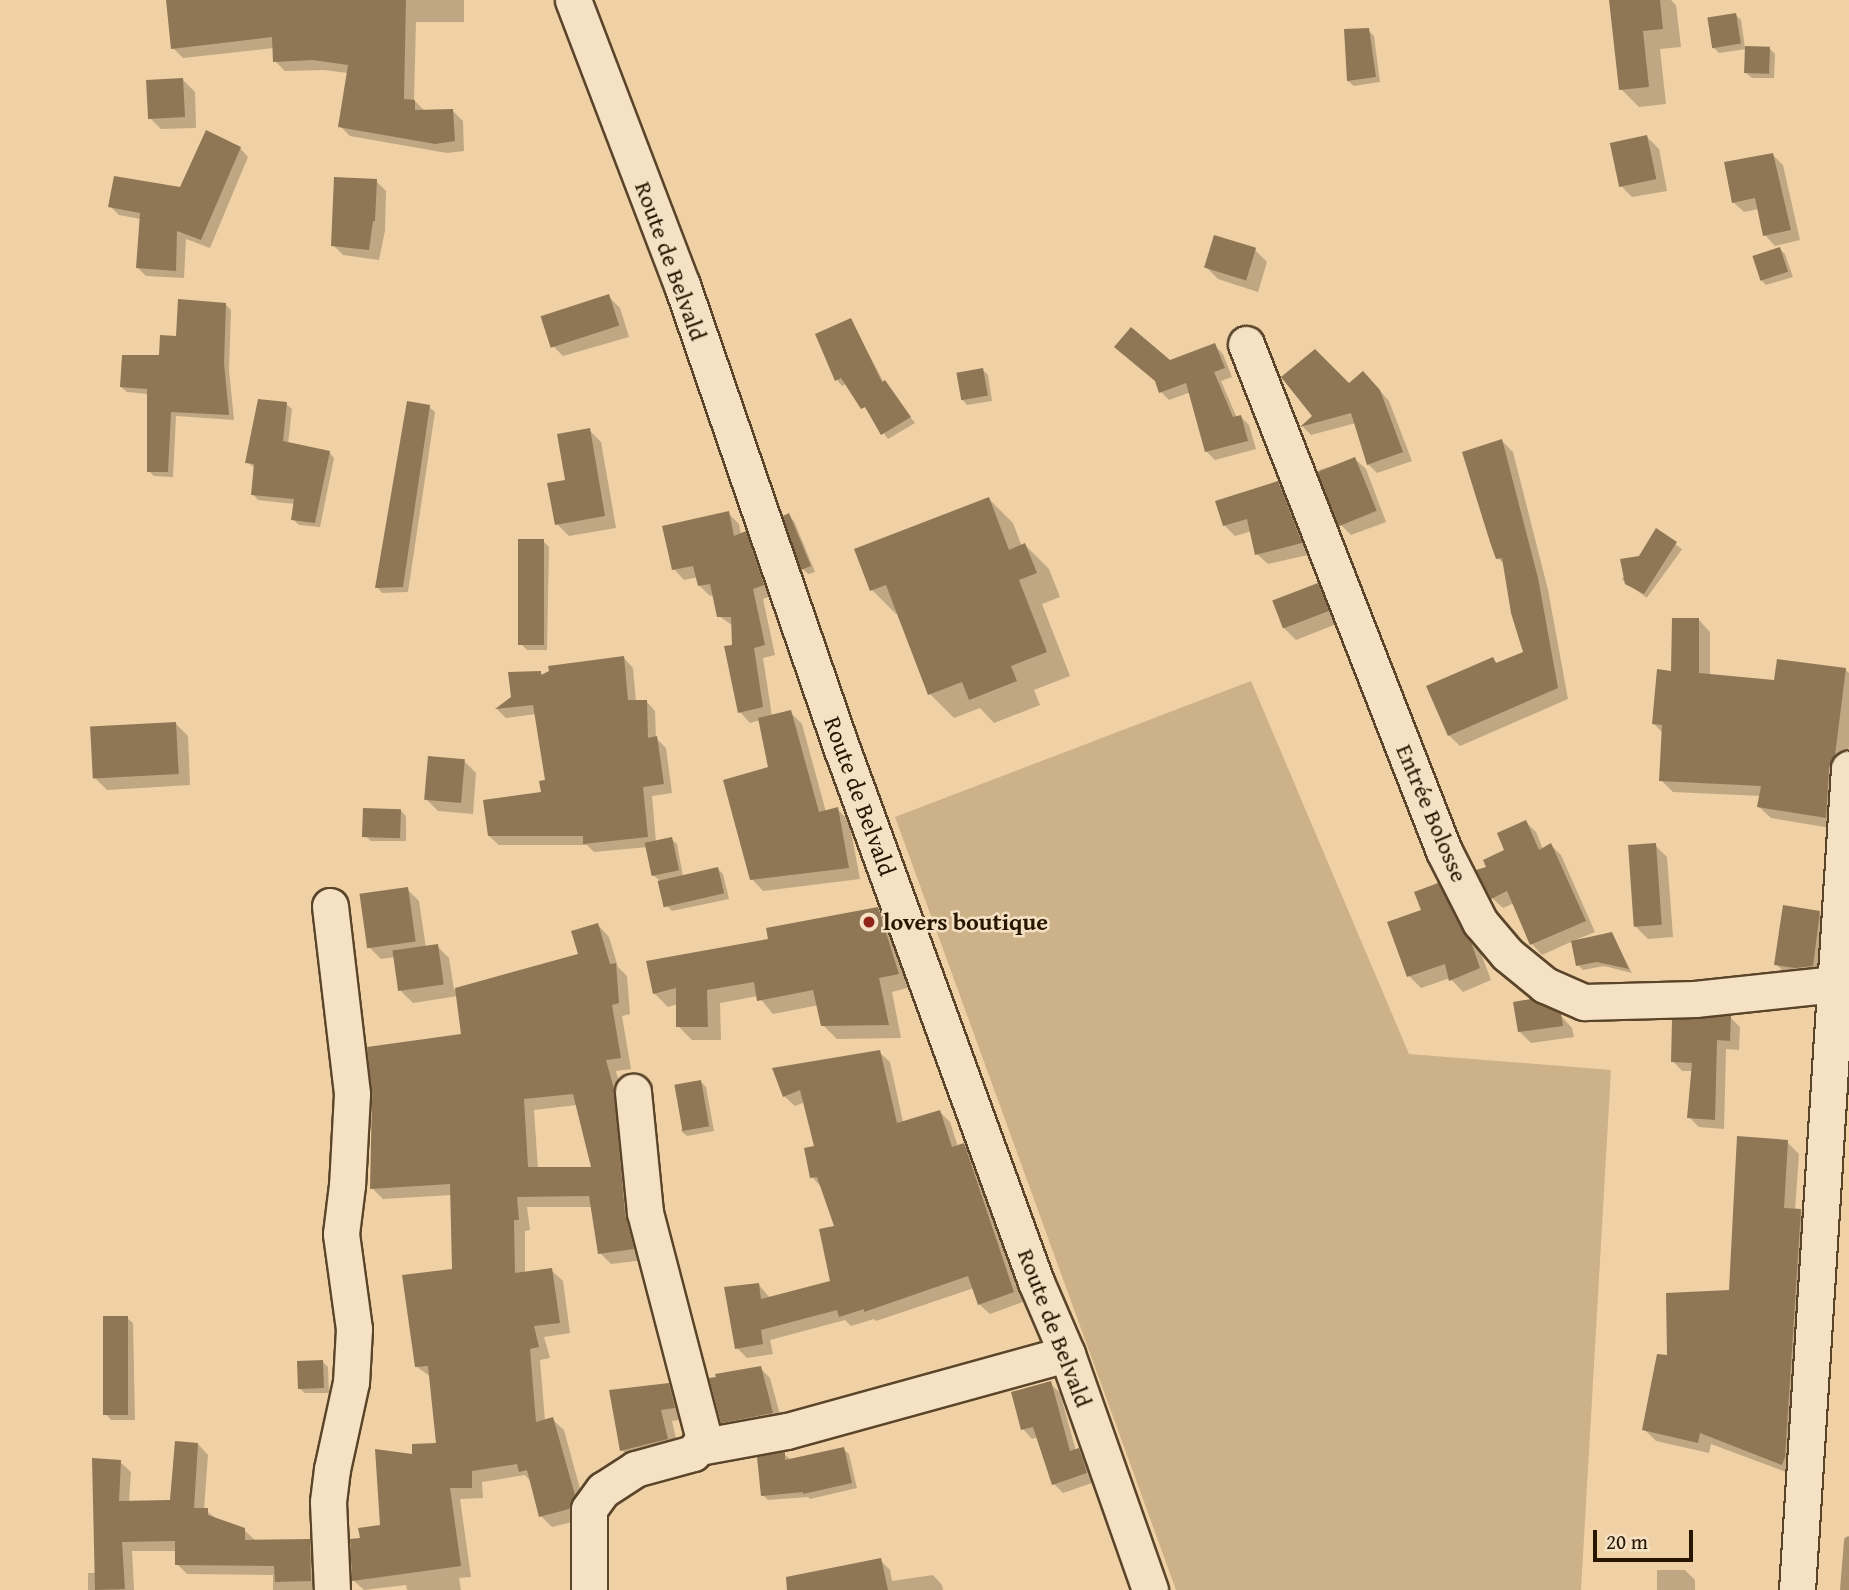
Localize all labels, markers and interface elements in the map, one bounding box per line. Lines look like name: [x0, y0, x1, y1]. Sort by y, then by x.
street label: Route de Belvald: [629, 177, 713, 345]
street label: Route de Belvald: [818, 712, 902, 880]
street label: Entrée Bolosse: [1390, 740, 1474, 886]
place label: lovers boutique: [883, 908, 1048, 936]
marker: lovers boutique: [861, 914, 877, 930]
street label: Route de Belvald: [1012, 1245, 1098, 1411]
scale bar: [1597, 1516, 1697, 1560]
text: 20 m: [1606, 1526, 1648, 1557]

